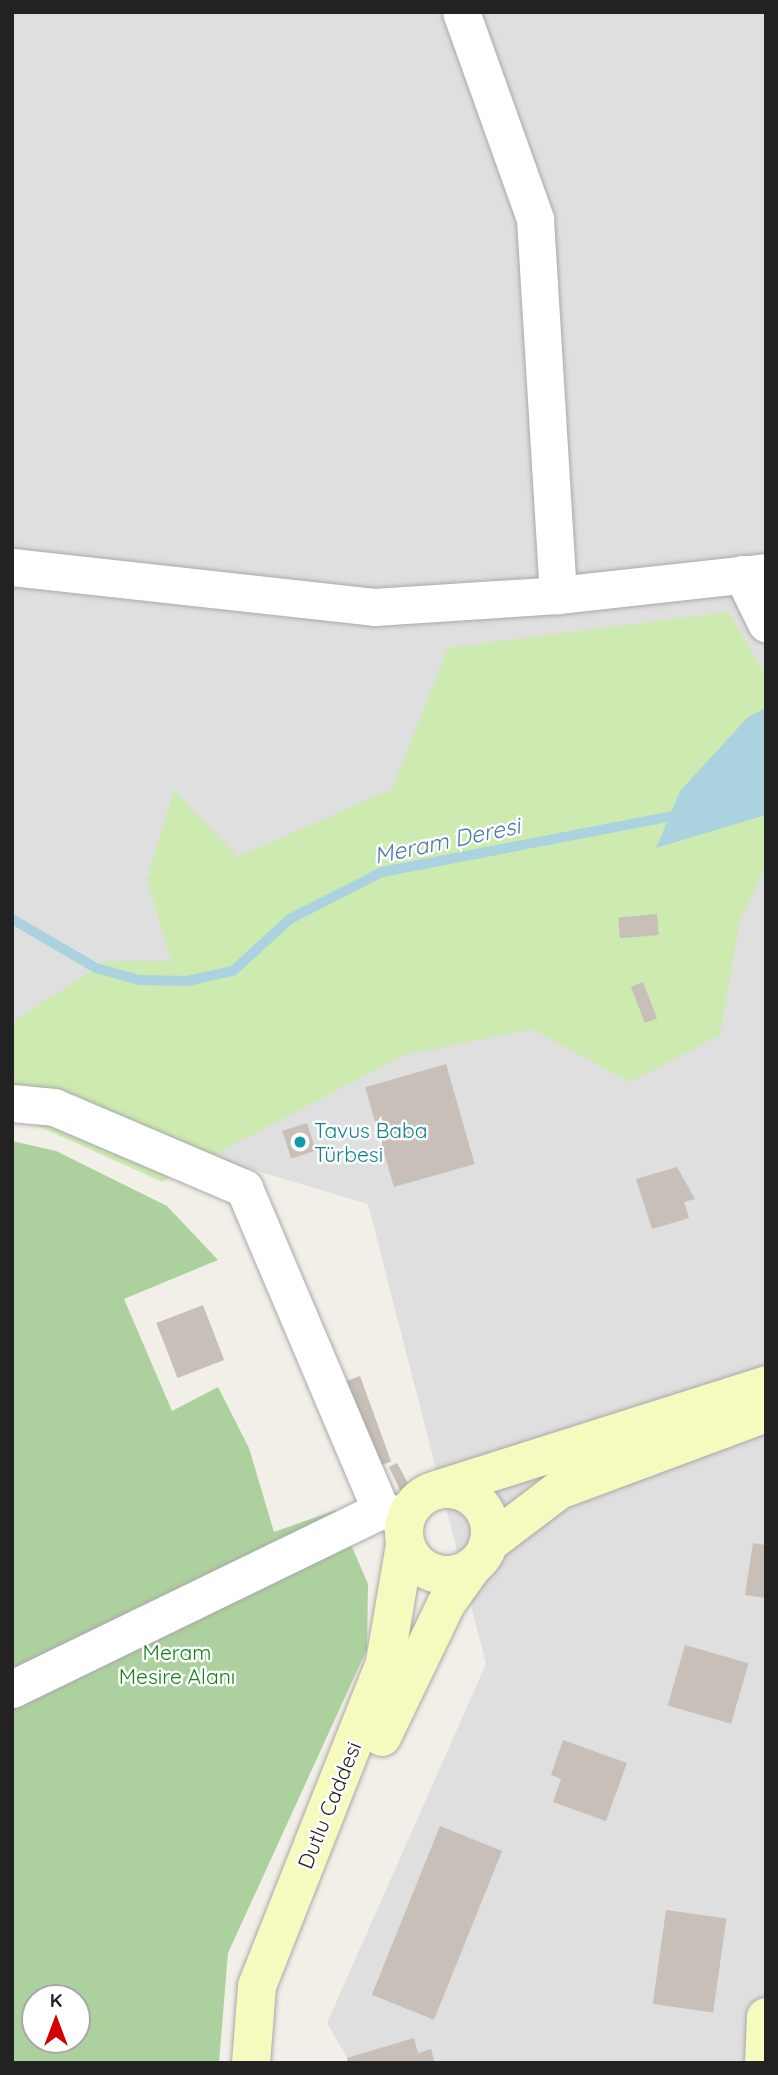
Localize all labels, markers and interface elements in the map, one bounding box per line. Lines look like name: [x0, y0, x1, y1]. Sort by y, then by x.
water label: Meram Deresi: [371, 812, 523, 870]
place label: Tavus Baba Türbesi: [314, 1117, 428, 1167]
marker: Tavus Baba Türbesi: [292, 1134, 308, 1150]
park label: Meram Mesire Alanı: [119, 1639, 235, 1689]
street label: Dutlu Caddesi: [292, 1738, 366, 1872]
north arrow: [21, 1984, 91, 2054]
text: K: [50, 1988, 62, 2012]

